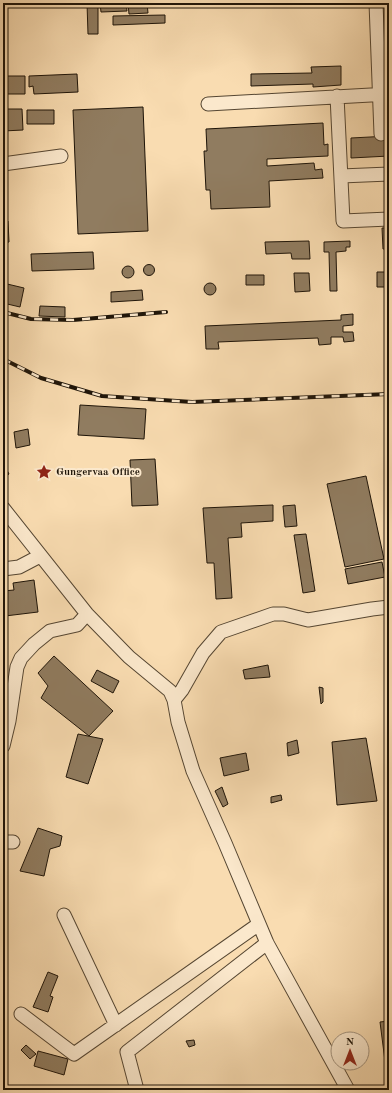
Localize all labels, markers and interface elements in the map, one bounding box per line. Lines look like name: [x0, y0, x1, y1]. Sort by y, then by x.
place icon: Gungervaa Office: [35, 463, 53, 481]
place label: Gungervaa Office: [56, 467, 140, 478]
north arrow: [330, 1031, 370, 1071]
text: N: [346, 1037, 355, 1048]

